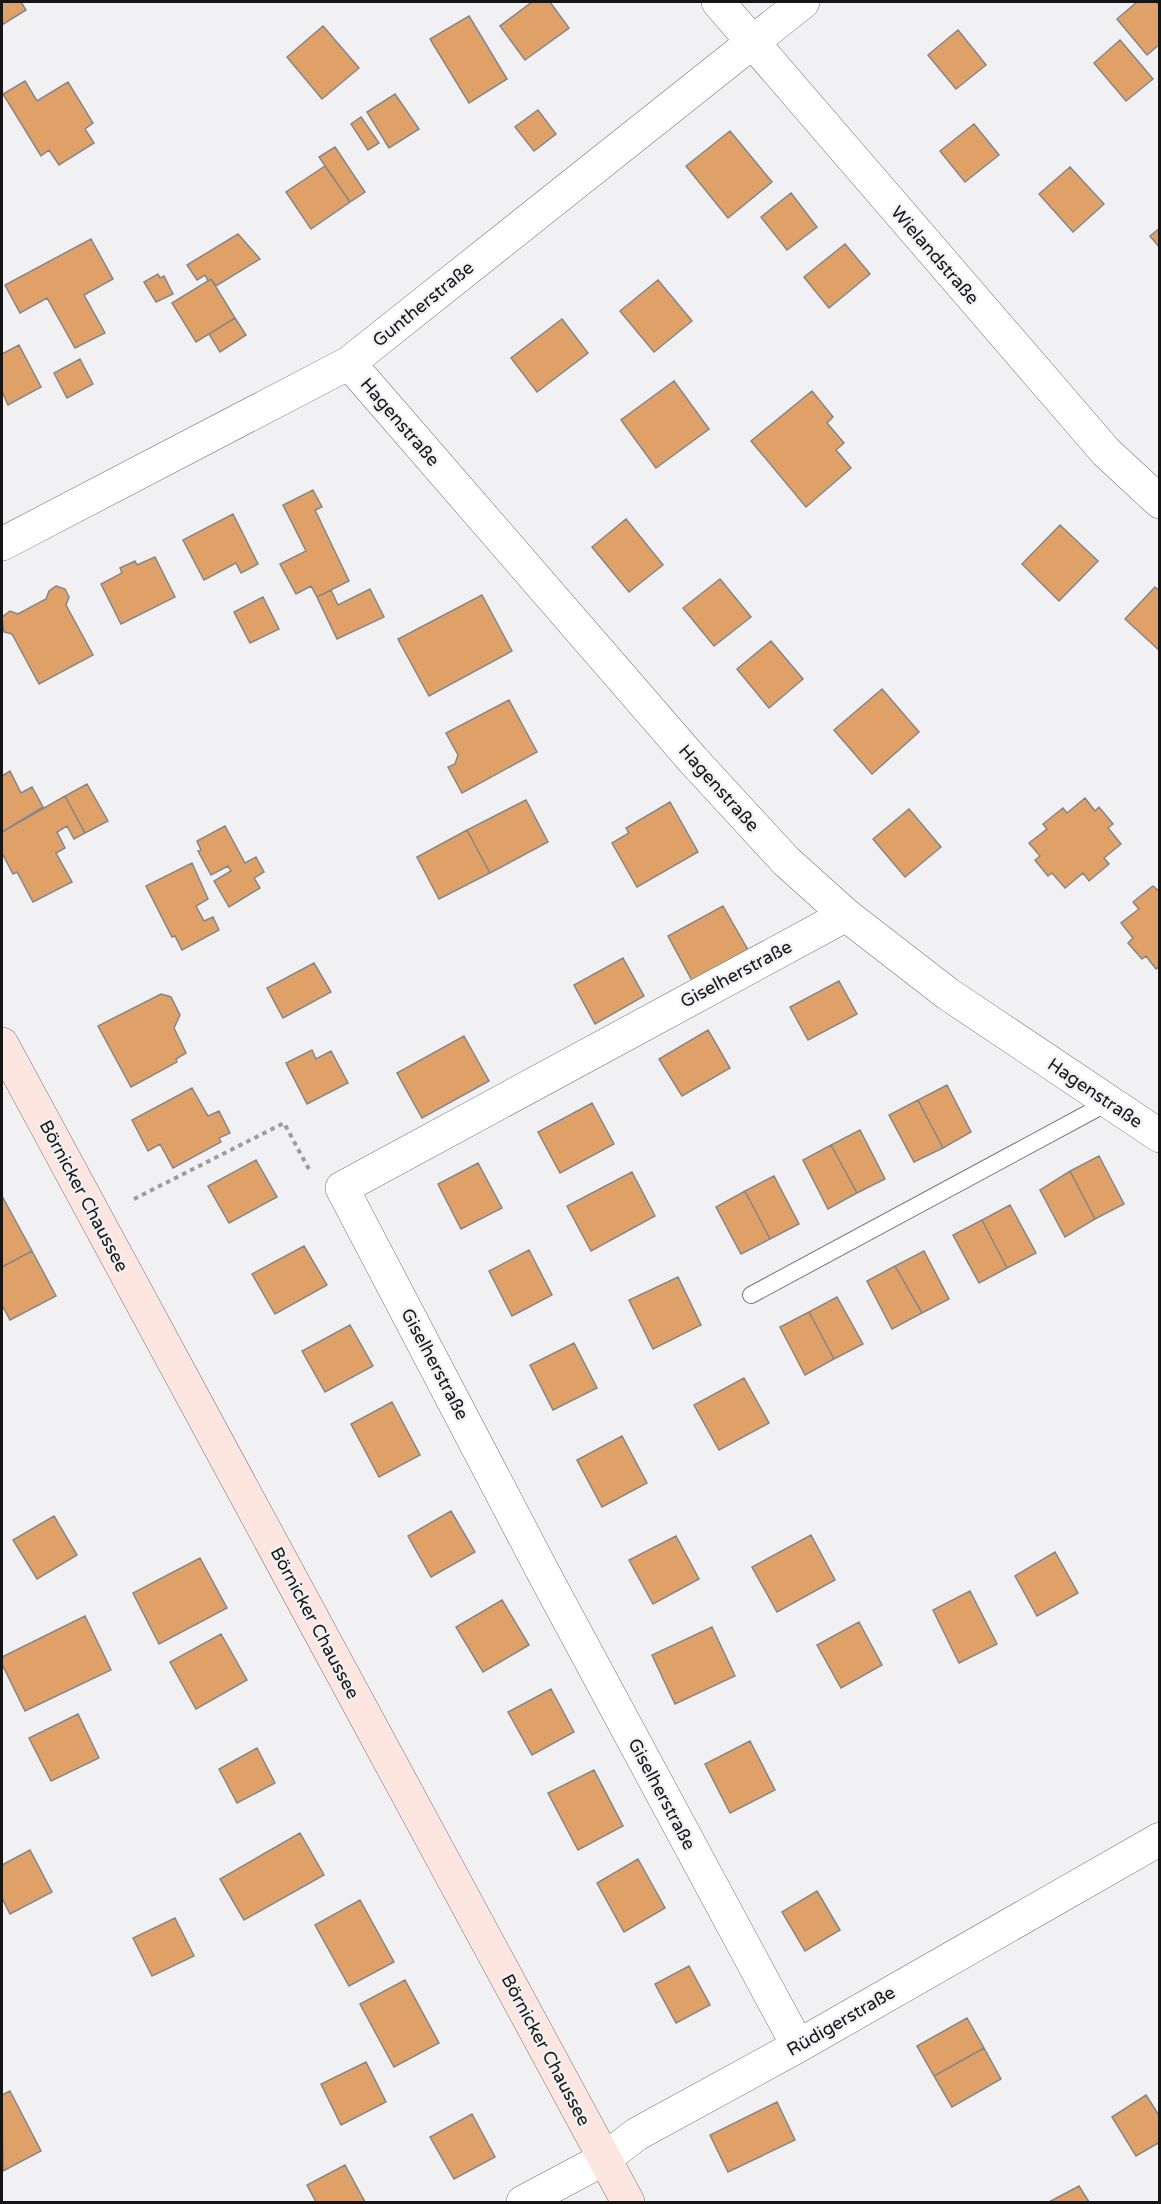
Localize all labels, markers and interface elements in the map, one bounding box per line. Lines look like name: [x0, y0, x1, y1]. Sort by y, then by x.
street label: Wielandstraße: [886, 201, 984, 309]
street label: Guntherstraße: [368, 256, 478, 352]
street label: Hagenstraße: [356, 373, 444, 471]
street label: Hagenstraße: [674, 740, 764, 836]
street label: Giselherstraße: [677, 935, 795, 1013]
street label: Hagenstraße: [1043, 1053, 1147, 1133]
street label: Börnicker Chaussee: [35, 1116, 133, 1276]
street label: Giselherstraße: [396, 1305, 474, 1423]
street label: Börnicker Chaussee: [266, 1543, 364, 1703]
street label: Giselherstraße: [623, 1735, 701, 1853]
street label: Börnicker Chaussee: [497, 1970, 595, 2130]
street label: Rüdigerstraße: [783, 1981, 899, 2061]

